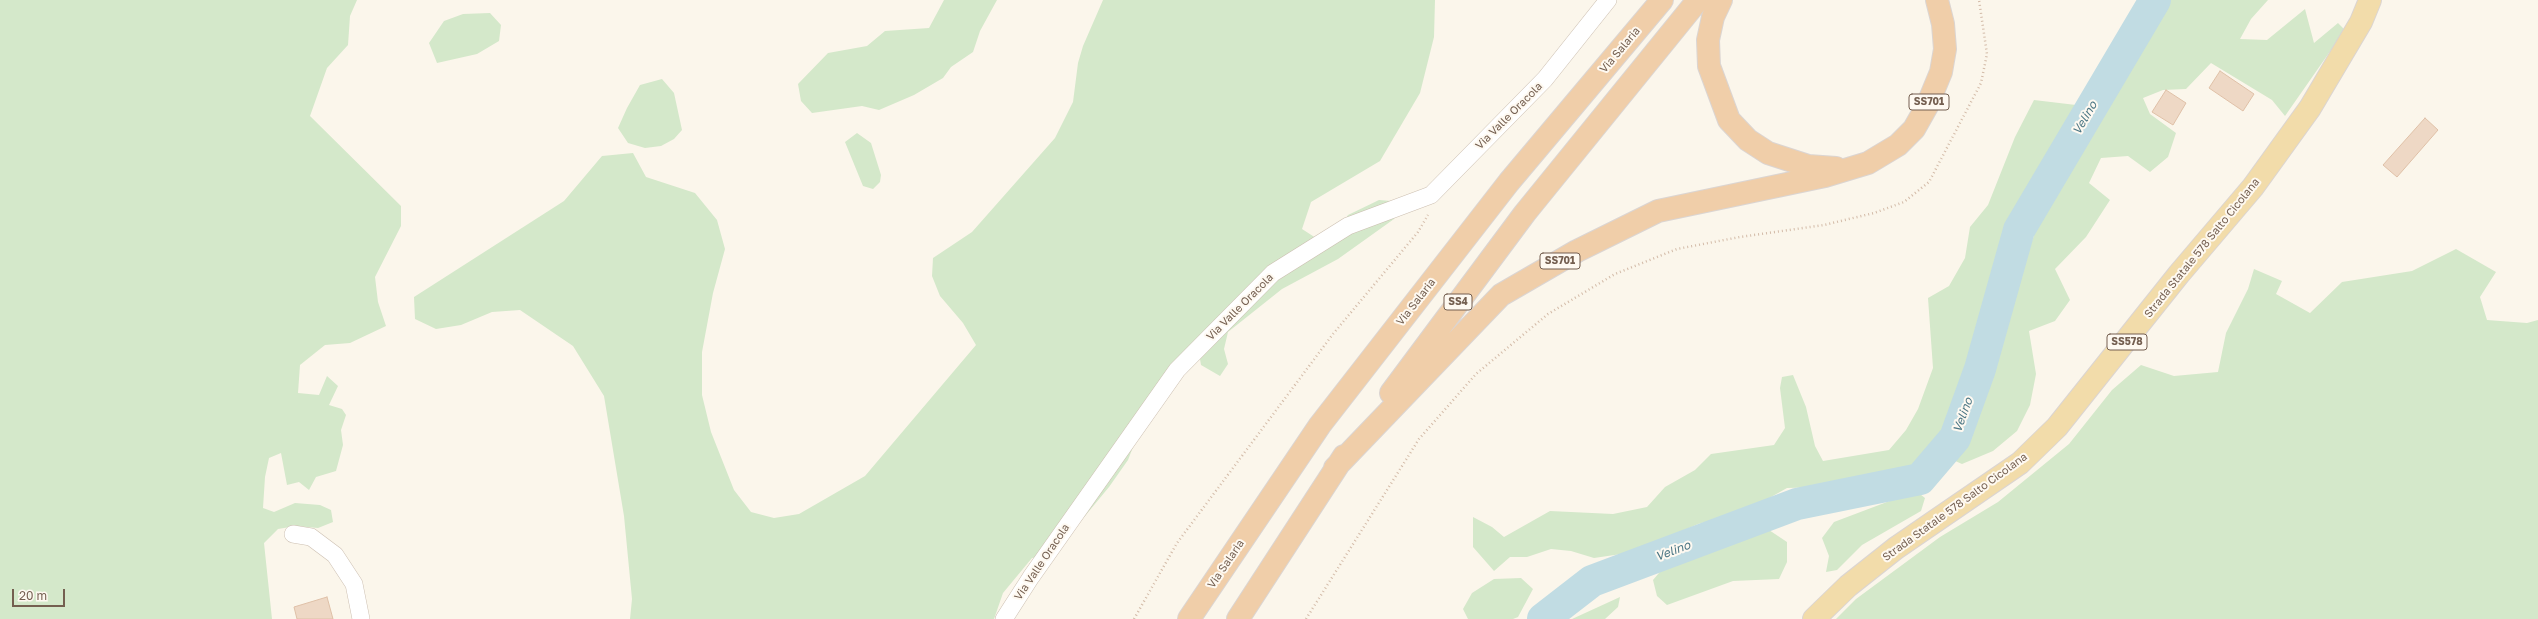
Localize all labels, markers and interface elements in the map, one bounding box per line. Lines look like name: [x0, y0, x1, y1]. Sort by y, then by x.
street label: Via Salaria: [1597, 24, 1643, 76]
street label: Via Valle Oracola: [1473, 80, 1545, 152]
road number: SS701: [1909, 94, 1949, 110]
water label: Velino: [2070, 99, 2100, 137]
street label: Strada Statale 578 Salto Cicolana: [2142, 176, 2262, 320]
road number: SS701: [1540, 253, 1580, 269]
street label: Via Valle Oracola: [1204, 271, 1276, 343]
street label: Via Salaria: [1394, 276, 1438, 328]
road number: SS4: [1444, 294, 1472, 310]
road number: SS578: [2107, 334, 2147, 350]
water label: Velino: [1950, 396, 1976, 434]
street label: Strada Statale 578 Salto Cicolana: [1880, 450, 2030, 564]
street label: Via Valle Oracola: [1012, 521, 1072, 603]
street label: Via Salaria: [1205, 537, 1247, 591]
water label: Velino: [1654, 538, 1692, 564]
scale bar: [14, 581, 67, 607]
text: 20 m: [19, 588, 47, 603]

